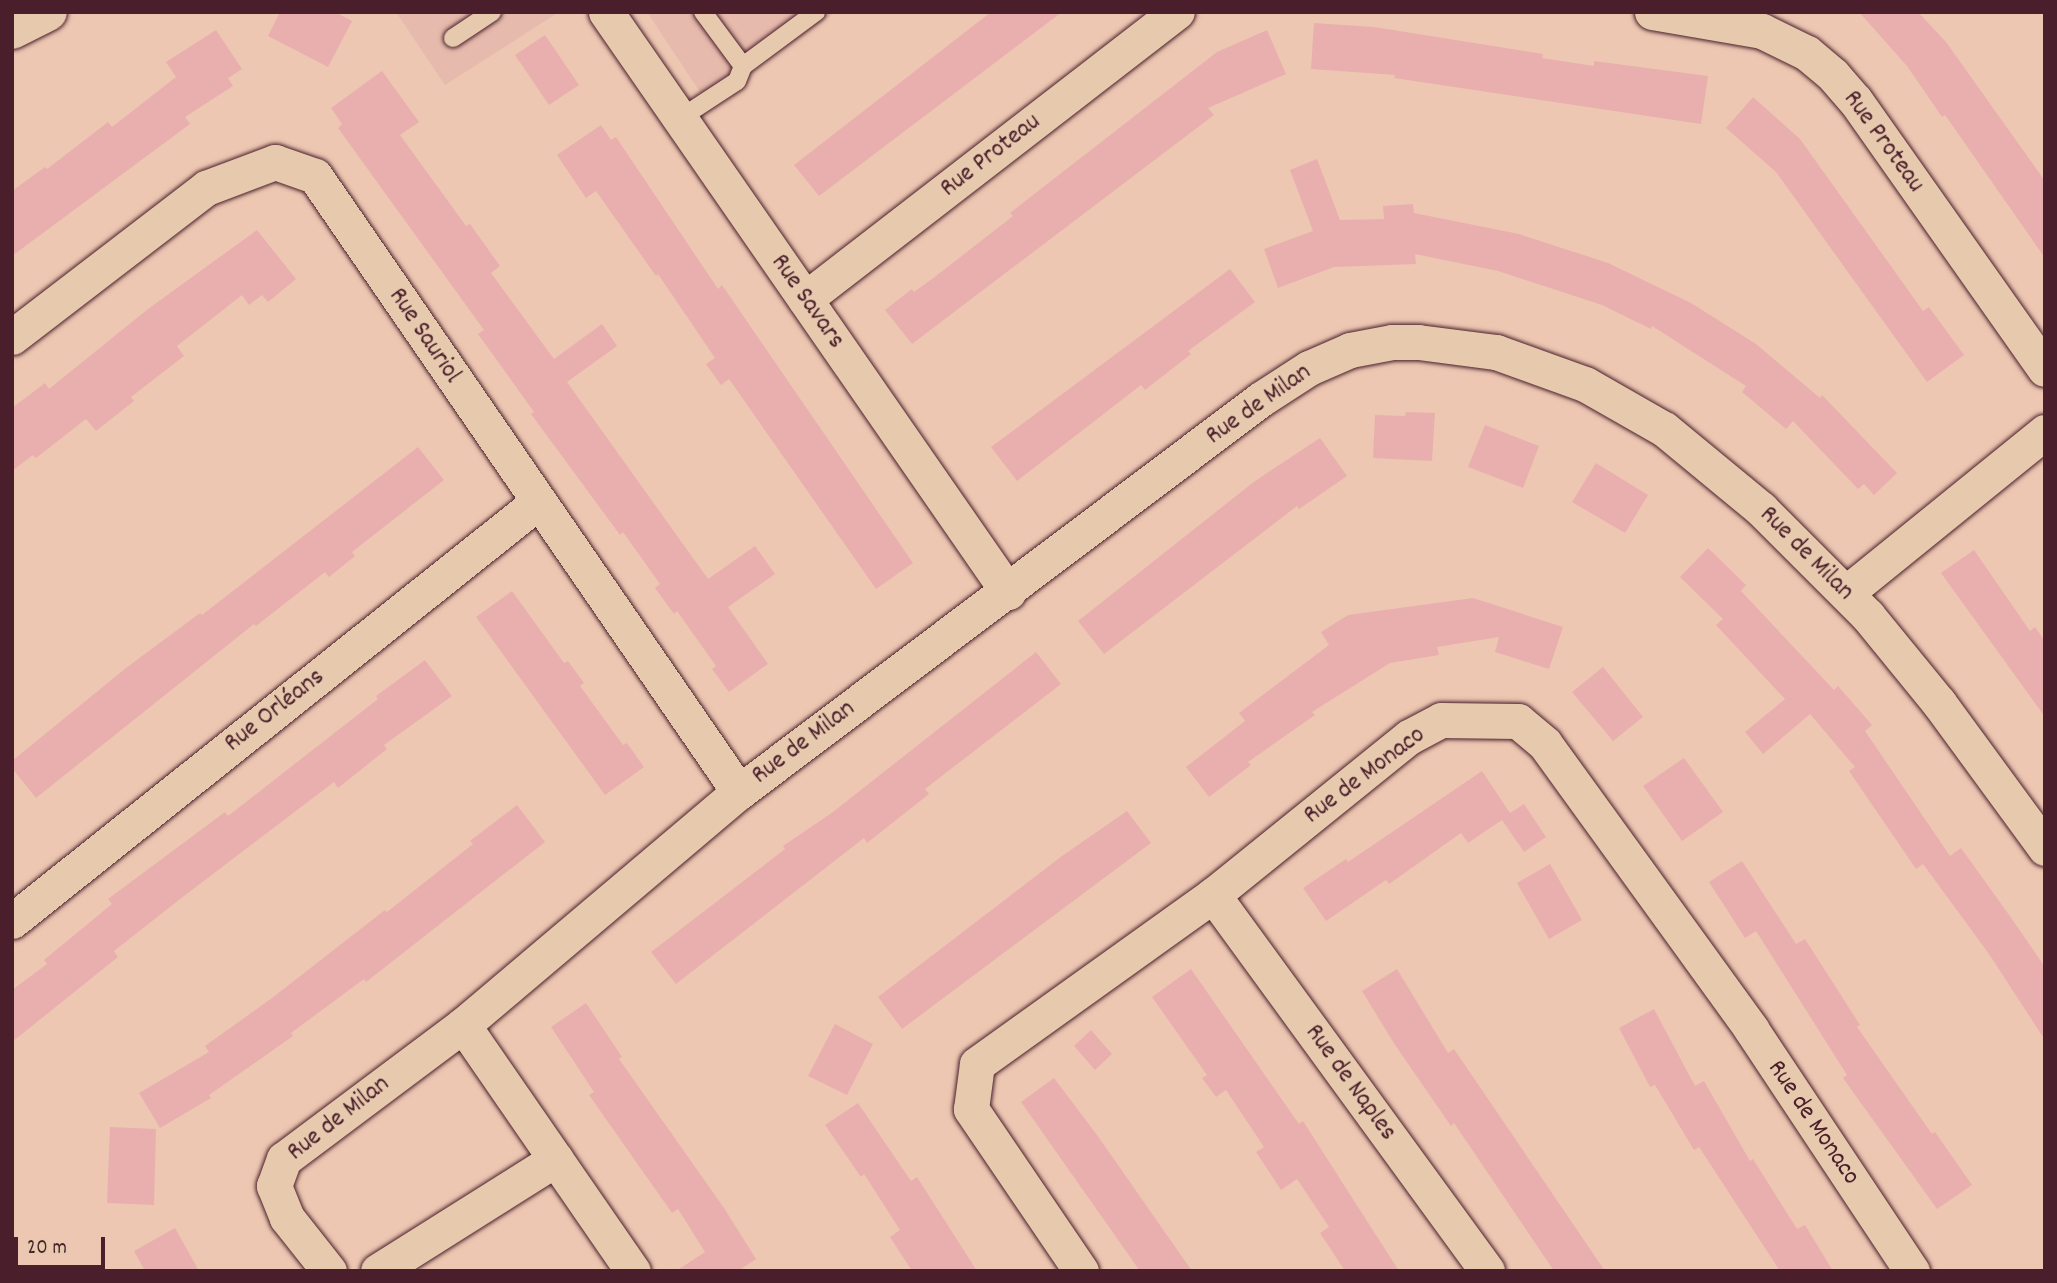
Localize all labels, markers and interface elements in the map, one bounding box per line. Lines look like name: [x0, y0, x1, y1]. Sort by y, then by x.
street label: Rue Proteau: [1835, 85, 1931, 199]
street label: Rue Proteau: [935, 107, 1047, 205]
street label: Rue Savars: [763, 249, 851, 355]
street label: Rue Sauriol: [381, 282, 467, 390]
street label: Rue de Milan: [1200, 357, 1318, 453]
street label: Rue de Milan: [1752, 500, 1860, 608]
street label: Rue Orléans: [219, 662, 331, 760]
street label: Rue de Milan: [746, 694, 862, 792]
street label: Rue de Monaco: [1298, 720, 1432, 832]
street label: Rue de Naples: [1297, 1019, 1403, 1147]
street label: Rue de Monaco: [1760, 1055, 1866, 1191]
street label: Rue de Milan: [282, 1069, 396, 1169]
scale bar: [18, 1224, 108, 1268]
text: 20 m: [27, 1234, 67, 1264]

